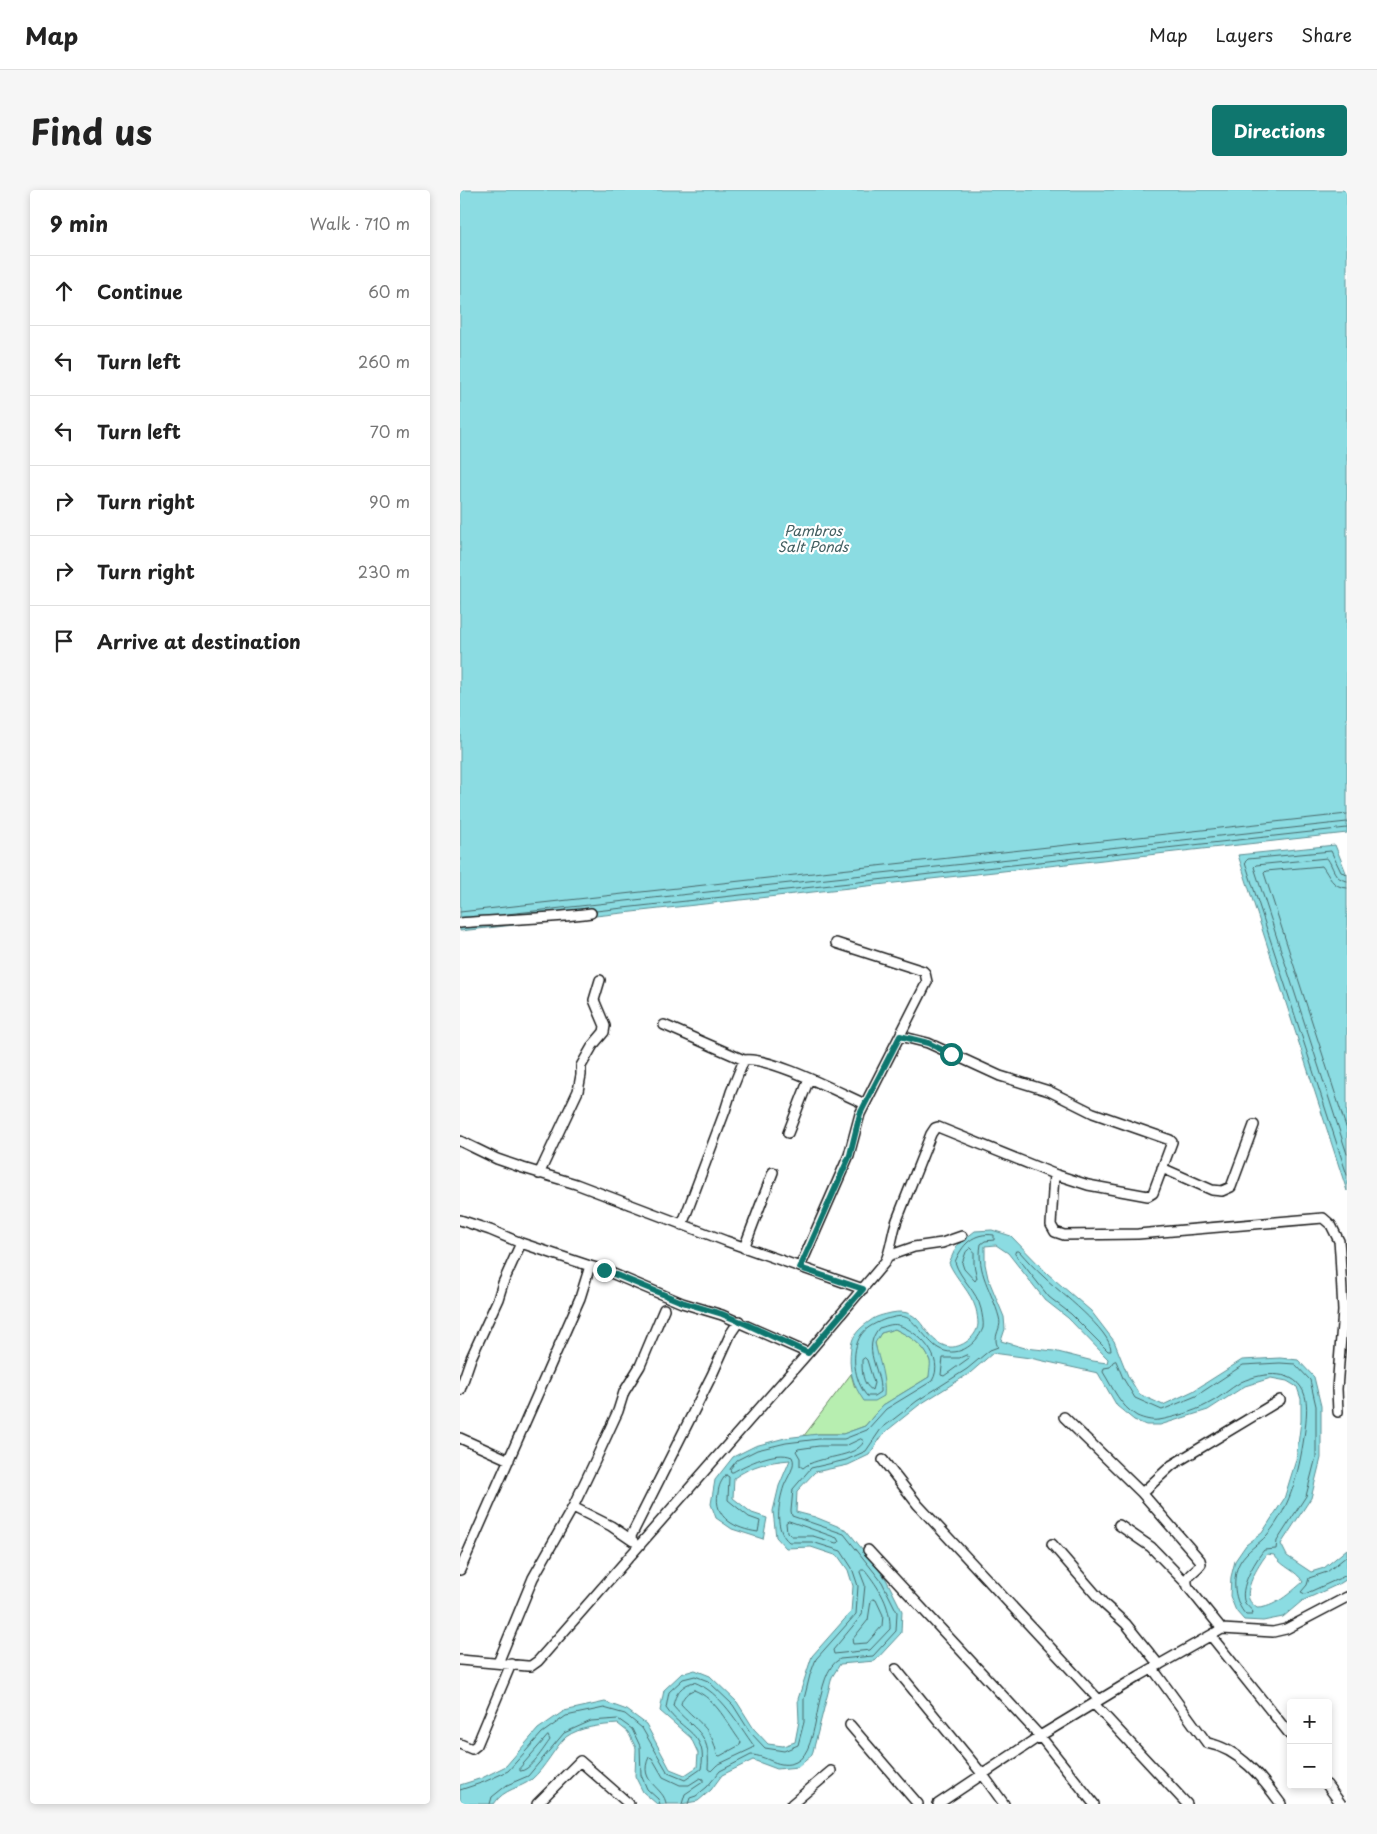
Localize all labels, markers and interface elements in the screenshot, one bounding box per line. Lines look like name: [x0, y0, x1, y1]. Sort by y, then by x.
text: Map: [25, 17, 78, 53]
text: Map: [1149, 21, 1188, 48]
text: Layers: [1216, 21, 1273, 48]
text: Share: [1301, 21, 1352, 48]
text: Find us: [30, 104, 152, 157]
button: Directions: [1212, 105, 1347, 156]
text: 9 min: [50, 207, 108, 239]
text: Walk · 710 m: [310, 211, 410, 235]
icon: ahead: [50, 277, 78, 305]
text: Continue: [97, 277, 183, 305]
text: 60 m: [368, 279, 410, 303]
icon: left: [50, 347, 78, 375]
text: Turn left: [97, 347, 181, 375]
text: 260 m: [358, 349, 410, 373]
icon: left: [50, 417, 78, 445]
text: Turn left: [97, 417, 181, 445]
text: 70 m: [370, 419, 410, 443]
icon: right: [50, 487, 78, 515]
text: Turn right: [97, 487, 195, 515]
text: 90 m: [369, 489, 410, 513]
water label: Pambros Salt Ponds: [778, 520, 850, 557]
icon: right: [50, 557, 78, 585]
text: Turn right: [97, 557, 195, 585]
text: 230 m: [358, 559, 410, 583]
icon: arrive: [50, 627, 78, 655]
text: Arrive at destination: [97, 627, 301, 655]
route start: [940, 1043, 963, 1066]
route end: [593, 1259, 616, 1282]
map controls: [1287, 1699, 1332, 1789]
button: +: [1287, 1699, 1332, 1744]
button: −: [1287, 1744, 1332, 1789]

